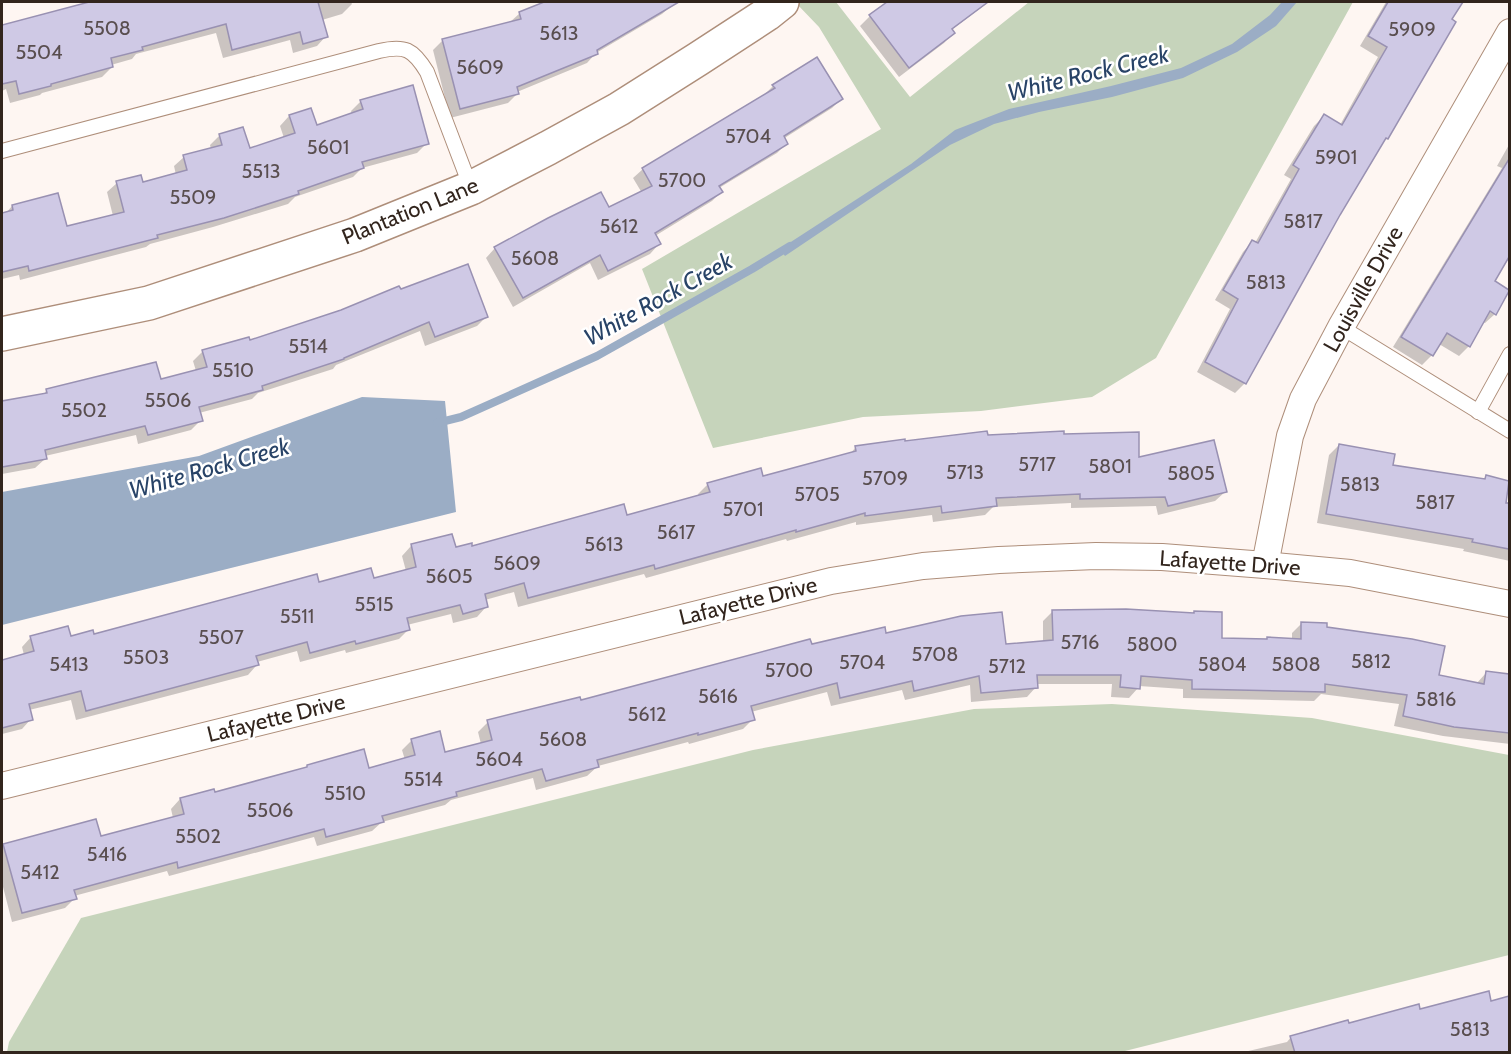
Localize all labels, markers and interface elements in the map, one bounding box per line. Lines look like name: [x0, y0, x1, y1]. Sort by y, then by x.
house number: 5508: [83, 16, 131, 40]
house number: 5909: [1388, 17, 1436, 41]
house number: 5613: [539, 21, 579, 45]
water label: White Rock Creek: [1004, 39, 1172, 107]
house number: 5504: [15, 40, 63, 64]
house number: 5609: [456, 55, 504, 79]
house number: 5704: [725, 124, 772, 148]
house number: 5601: [307, 135, 349, 159]
house number: 5901: [1315, 145, 1357, 169]
house number: 5513: [242, 159, 280, 183]
house number: 5700: [658, 168, 706, 192]
street label: Plantation Lane: [338, 171, 482, 251]
house number: 5509: [170, 185, 216, 209]
house number: 5817: [1283, 209, 1323, 233]
house number: 5612: [599, 214, 639, 238]
street label: Louisville Drive: [1317, 221, 1409, 357]
house number: 5608: [511, 246, 559, 270]
water label: White Rock Creek: [579, 246, 738, 352]
house number: 5813: [1246, 270, 1286, 294]
house number: 5514: [288, 334, 328, 358]
house number: 5510: [212, 358, 254, 382]
house number: 5506: [145, 388, 191, 412]
house number: 5502: [61, 398, 107, 422]
water label: White Rock Creek: [125, 431, 293, 505]
house number: 5717: [1018, 452, 1056, 476]
house number: 5801: [1088, 454, 1132, 478]
house number: 5713: [946, 460, 984, 484]
house number: 5805: [1167, 461, 1215, 485]
house number: 5709: [862, 466, 908, 490]
house number: 5813: [1340, 472, 1380, 496]
house number: 5705: [794, 482, 840, 506]
house number: 5817: [1415, 490, 1455, 514]
house number: 5701: [722, 497, 764, 521]
house number: 5617: [657, 520, 695, 544]
house number: 5613: [584, 532, 624, 556]
street label: Lafayette Drive: [1159, 545, 1301, 581]
house number: 5609: [493, 551, 541, 575]
house number: 5605: [426, 564, 472, 588]
street label: Lafayette Drive: [676, 571, 820, 631]
house number: 5515: [355, 592, 393, 616]
house number: 5511: [280, 604, 314, 628]
house number: 5507: [198, 625, 244, 649]
house number: 5716: [1061, 630, 1099, 654]
house number: 5800: [1127, 632, 1177, 656]
house number: 5708: [912, 642, 958, 666]
house number: 5503: [123, 645, 169, 669]
house number: 5812: [1351, 649, 1391, 673]
house number: 5704: [839, 650, 886, 674]
house number: 5413: [49, 652, 89, 676]
house number: 5804: [1198, 652, 1247, 676]
house number: 5808: [1271, 652, 1321, 676]
house number: 5712: [988, 654, 1026, 678]
house number: 5700: [765, 658, 813, 682]
house number: 5616: [698, 684, 738, 708]
house number: 5816: [1416, 687, 1456, 711]
street label: Lafayette Drive: [204, 688, 348, 748]
house number: 5612: [627, 702, 667, 726]
house number: 5608: [539, 727, 587, 751]
house number: 5604: [475, 747, 523, 771]
house number: 5514: [403, 767, 443, 791]
house number: 5510: [324, 781, 366, 805]
house number: 5506: [247, 798, 293, 822]
house number: 5502: [175, 824, 221, 848]
house number: 5416: [87, 842, 127, 866]
house number: 5412: [20, 860, 60, 884]
house number: 5813: [1450, 1017, 1490, 1041]

